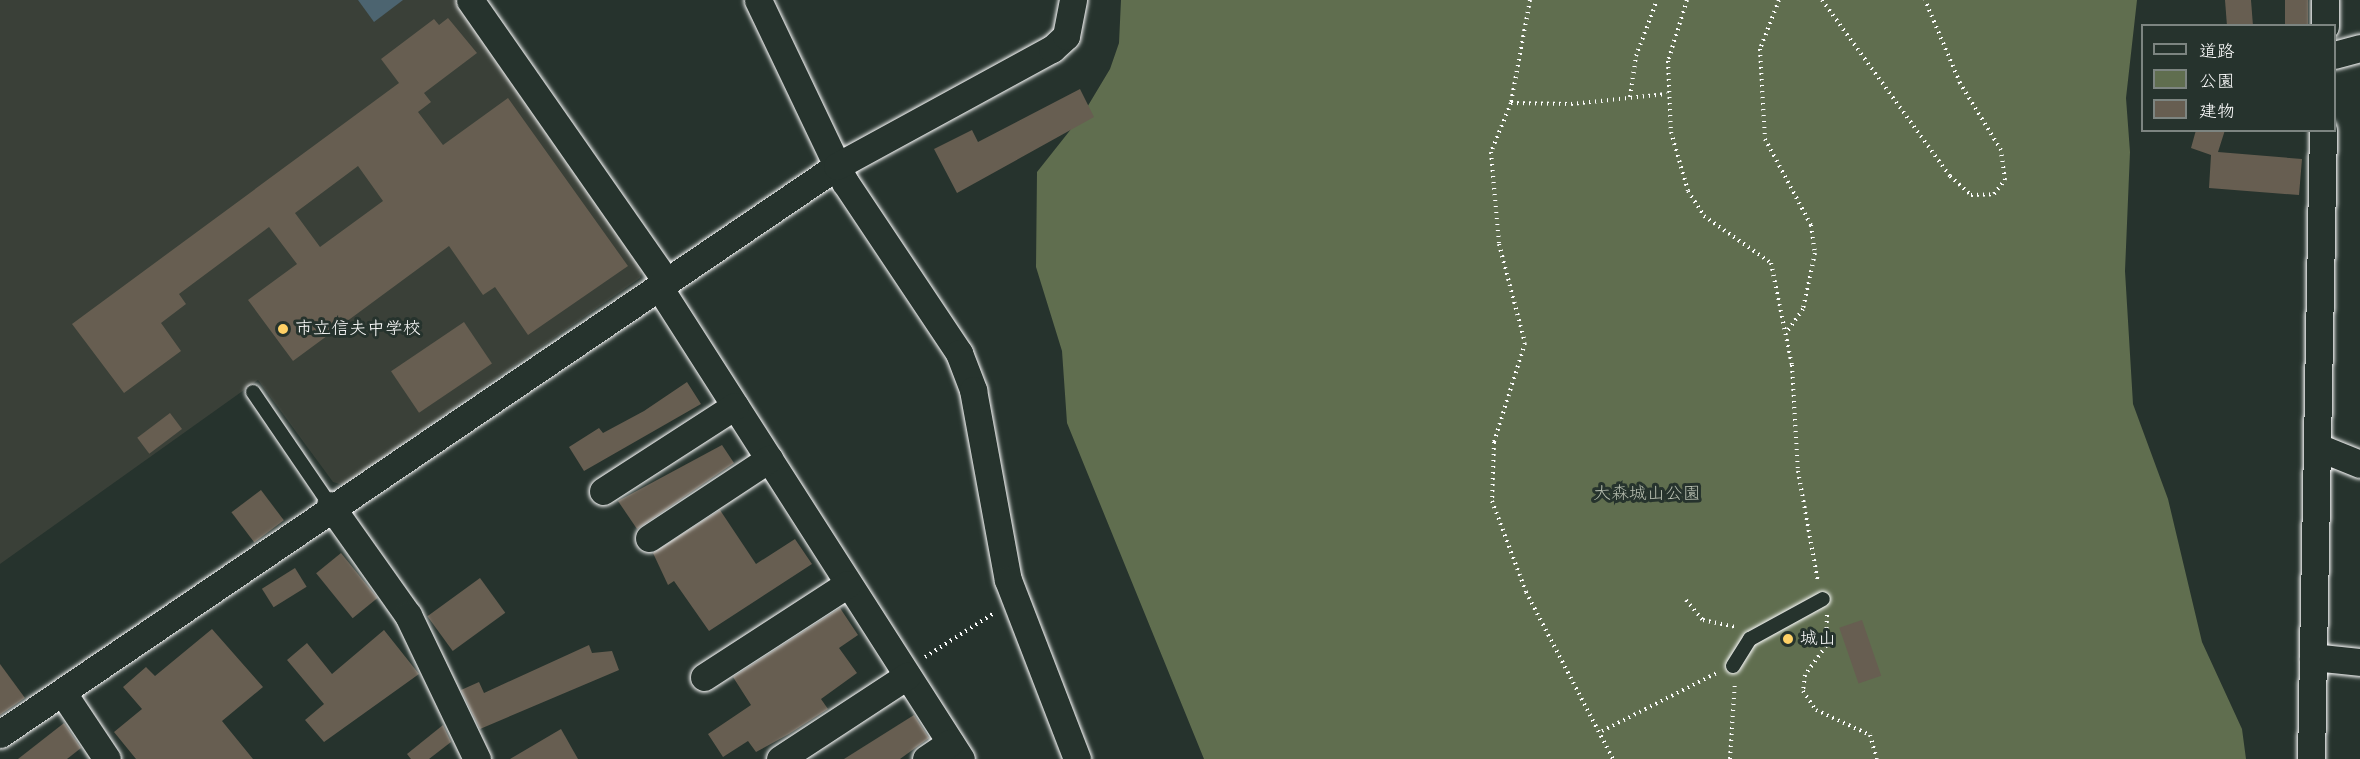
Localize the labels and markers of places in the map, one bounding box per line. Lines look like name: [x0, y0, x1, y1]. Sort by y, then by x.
place label: 市立信夫中学校: [295, 318, 421, 340]
marker: 市立信夫中学校: [276, 322, 290, 336]
place label: 城山: [1800, 628, 1836, 650]
marker: 城山: [1781, 632, 1795, 646]

